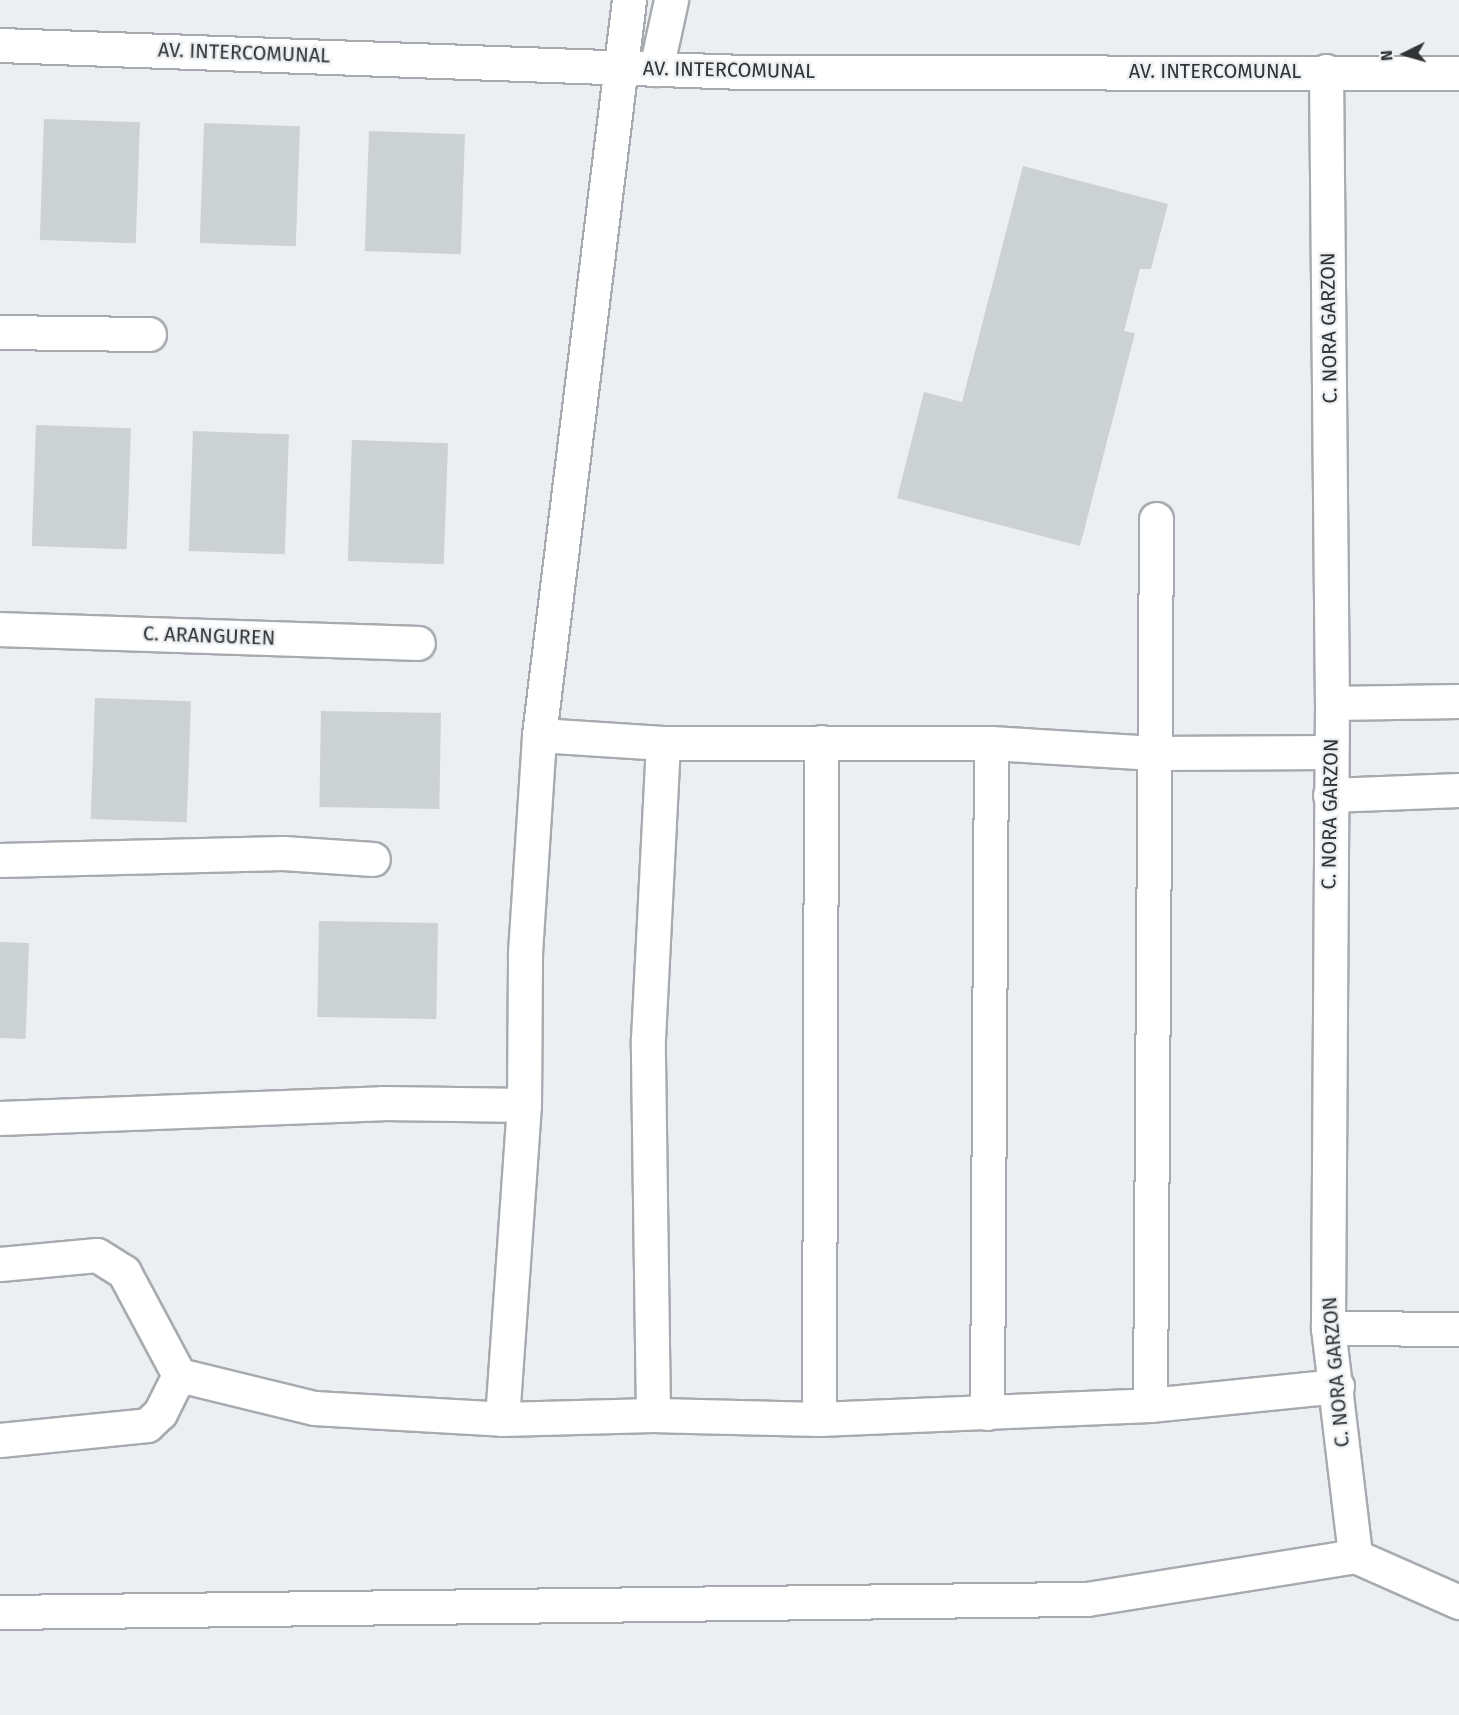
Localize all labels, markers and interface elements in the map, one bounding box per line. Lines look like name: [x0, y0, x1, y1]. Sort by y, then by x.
north arrow: [1375, 24, 1435, 84]
street label: AV. INTERCOMUNAL: [157, 38, 331, 68]
text: N: [1377, 50, 1396, 62]
street label: AV. INTERCOMUNAL: [643, 56, 815, 84]
street label: AV. INTERCOMUNAL: [1129, 59, 1301, 83]
street label: C. NORA GARZON: [1316, 252, 1342, 404]
street label: C. ARANGUREN: [142, 622, 276, 650]
street label: C. NORA GARZON: [1317, 738, 1343, 890]
street label: C. NORA GARZON: [1317, 1296, 1355, 1448]

